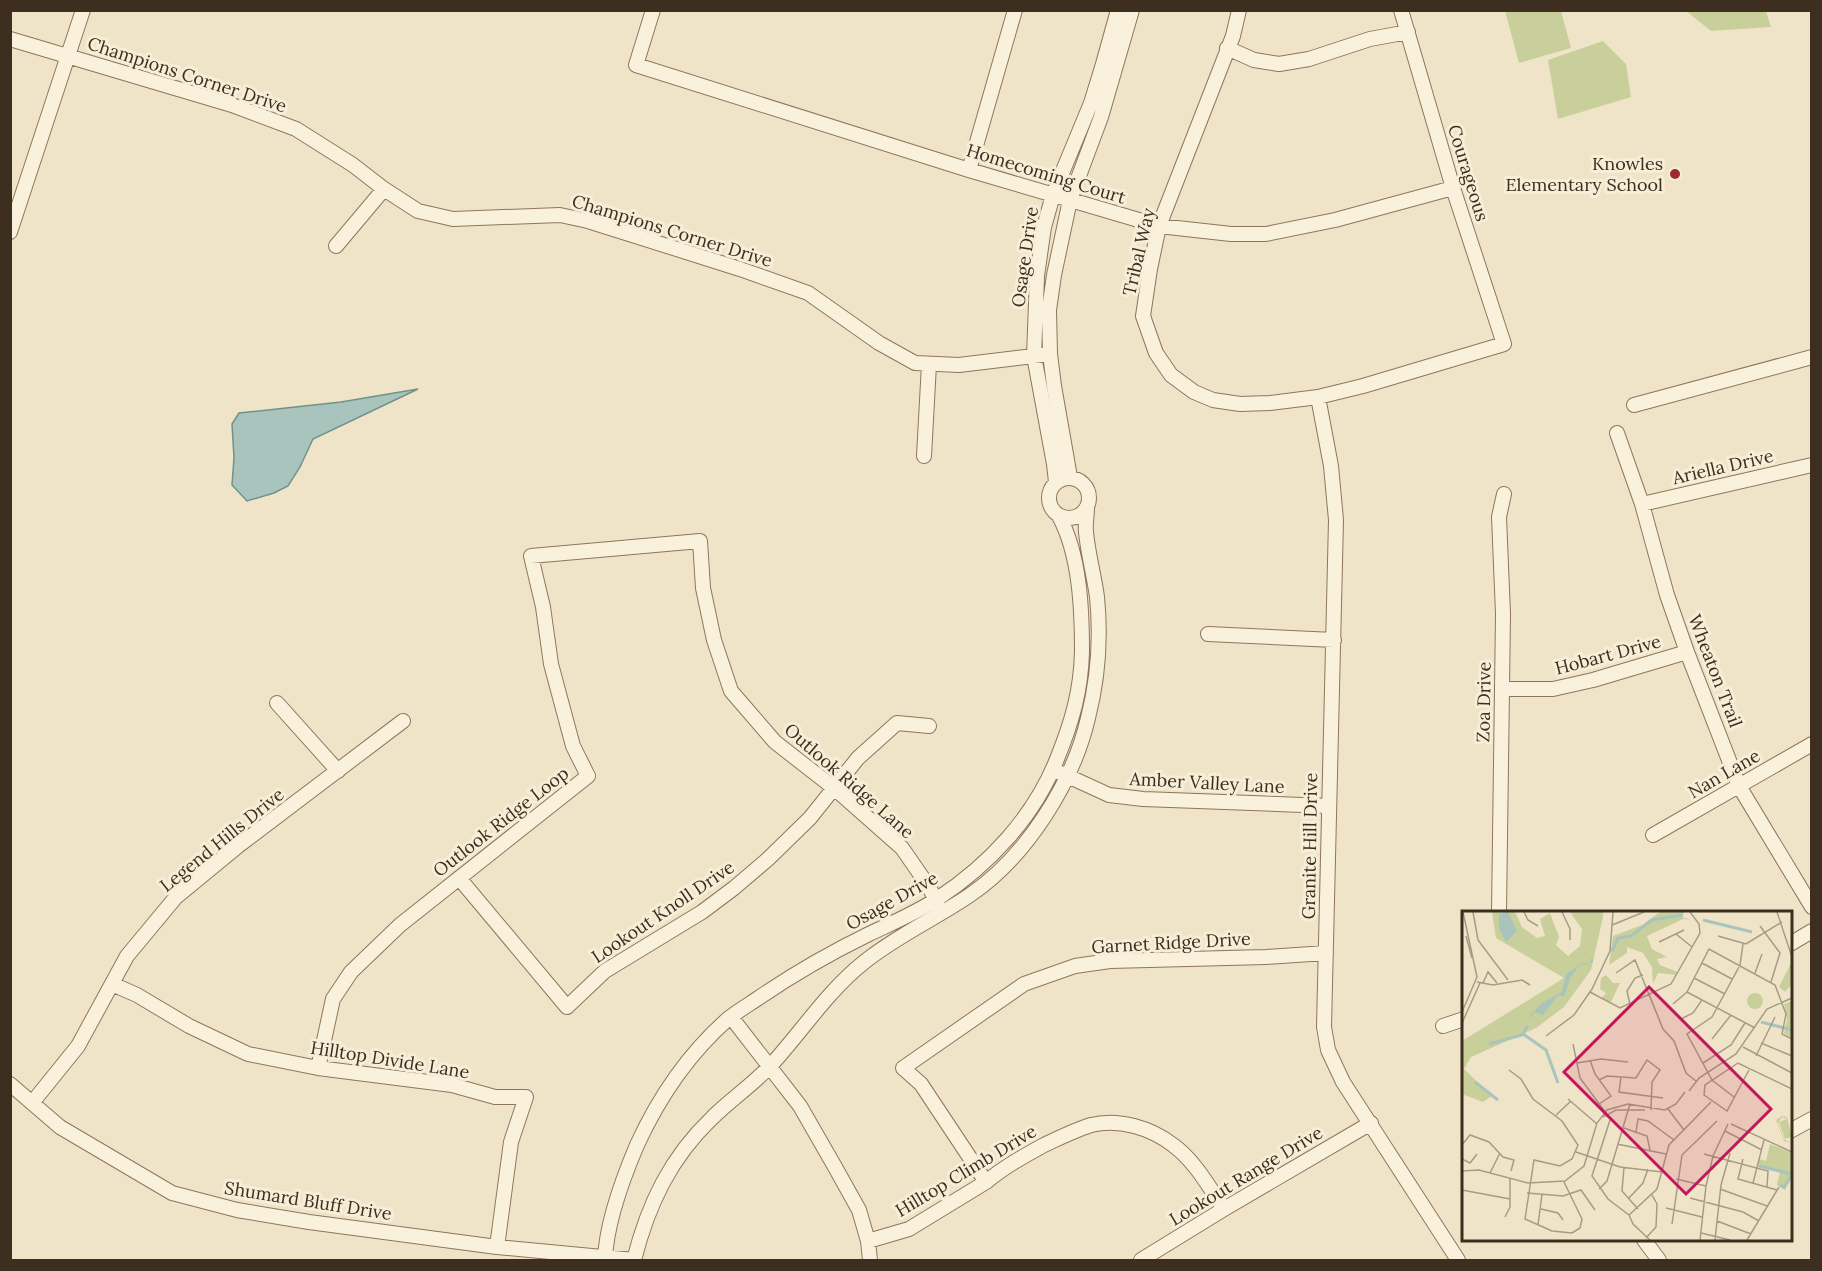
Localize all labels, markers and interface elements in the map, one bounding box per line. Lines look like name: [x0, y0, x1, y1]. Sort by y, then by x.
street label: Champions Corner Drive: [85, 31, 290, 118]
street label: Courageous: [1443, 122, 1494, 224]
street label: Homecoming Court: [964, 138, 1129, 209]
place label: Knowles Elementary School: [1505, 152, 1663, 196]
marker: Knowles Elementary School: [1668, 167, 1682, 181]
street label: Champions Corner Drive: [569, 189, 775, 272]
street label: Osage Drive: [1006, 205, 1043, 309]
street label: Tribal Way: [1117, 205, 1160, 298]
street label: Ariella Drive: [1669, 444, 1776, 489]
street label: Wheaton Trail: [1683, 611, 1748, 731]
street label: Hobart Drive: [1552, 629, 1664, 680]
street label: Zoa Drive: [1471, 661, 1496, 742]
street label: Outlook Ridge Lane: [780, 718, 919, 843]
street label: Nan Lane: [1684, 744, 1764, 803]
street label: Outlook Ridge Loop: [428, 761, 573, 882]
street label: Amber Valley Lane: [1128, 767, 1285, 798]
street label: Granite Hill Drive: [1297, 772, 1322, 920]
street label: Legend Hills Drive: [155, 782, 289, 897]
street label: Lookout Knoll Drive: [587, 855, 739, 968]
street label: Osage Drive: [842, 866, 942, 935]
inset map: [1462, 911, 1792, 1241]
street label: Garnet Ridge Drive: [1091, 927, 1251, 958]
street label: Hilltop Divide Lane: [309, 1036, 471, 1083]
street label: Hilltop Climb Drive: [891, 1119, 1041, 1222]
street label: Lookout Range Drive: [1165, 1121, 1327, 1230]
street label: Shumard Bluff Drive: [223, 1176, 394, 1225]

